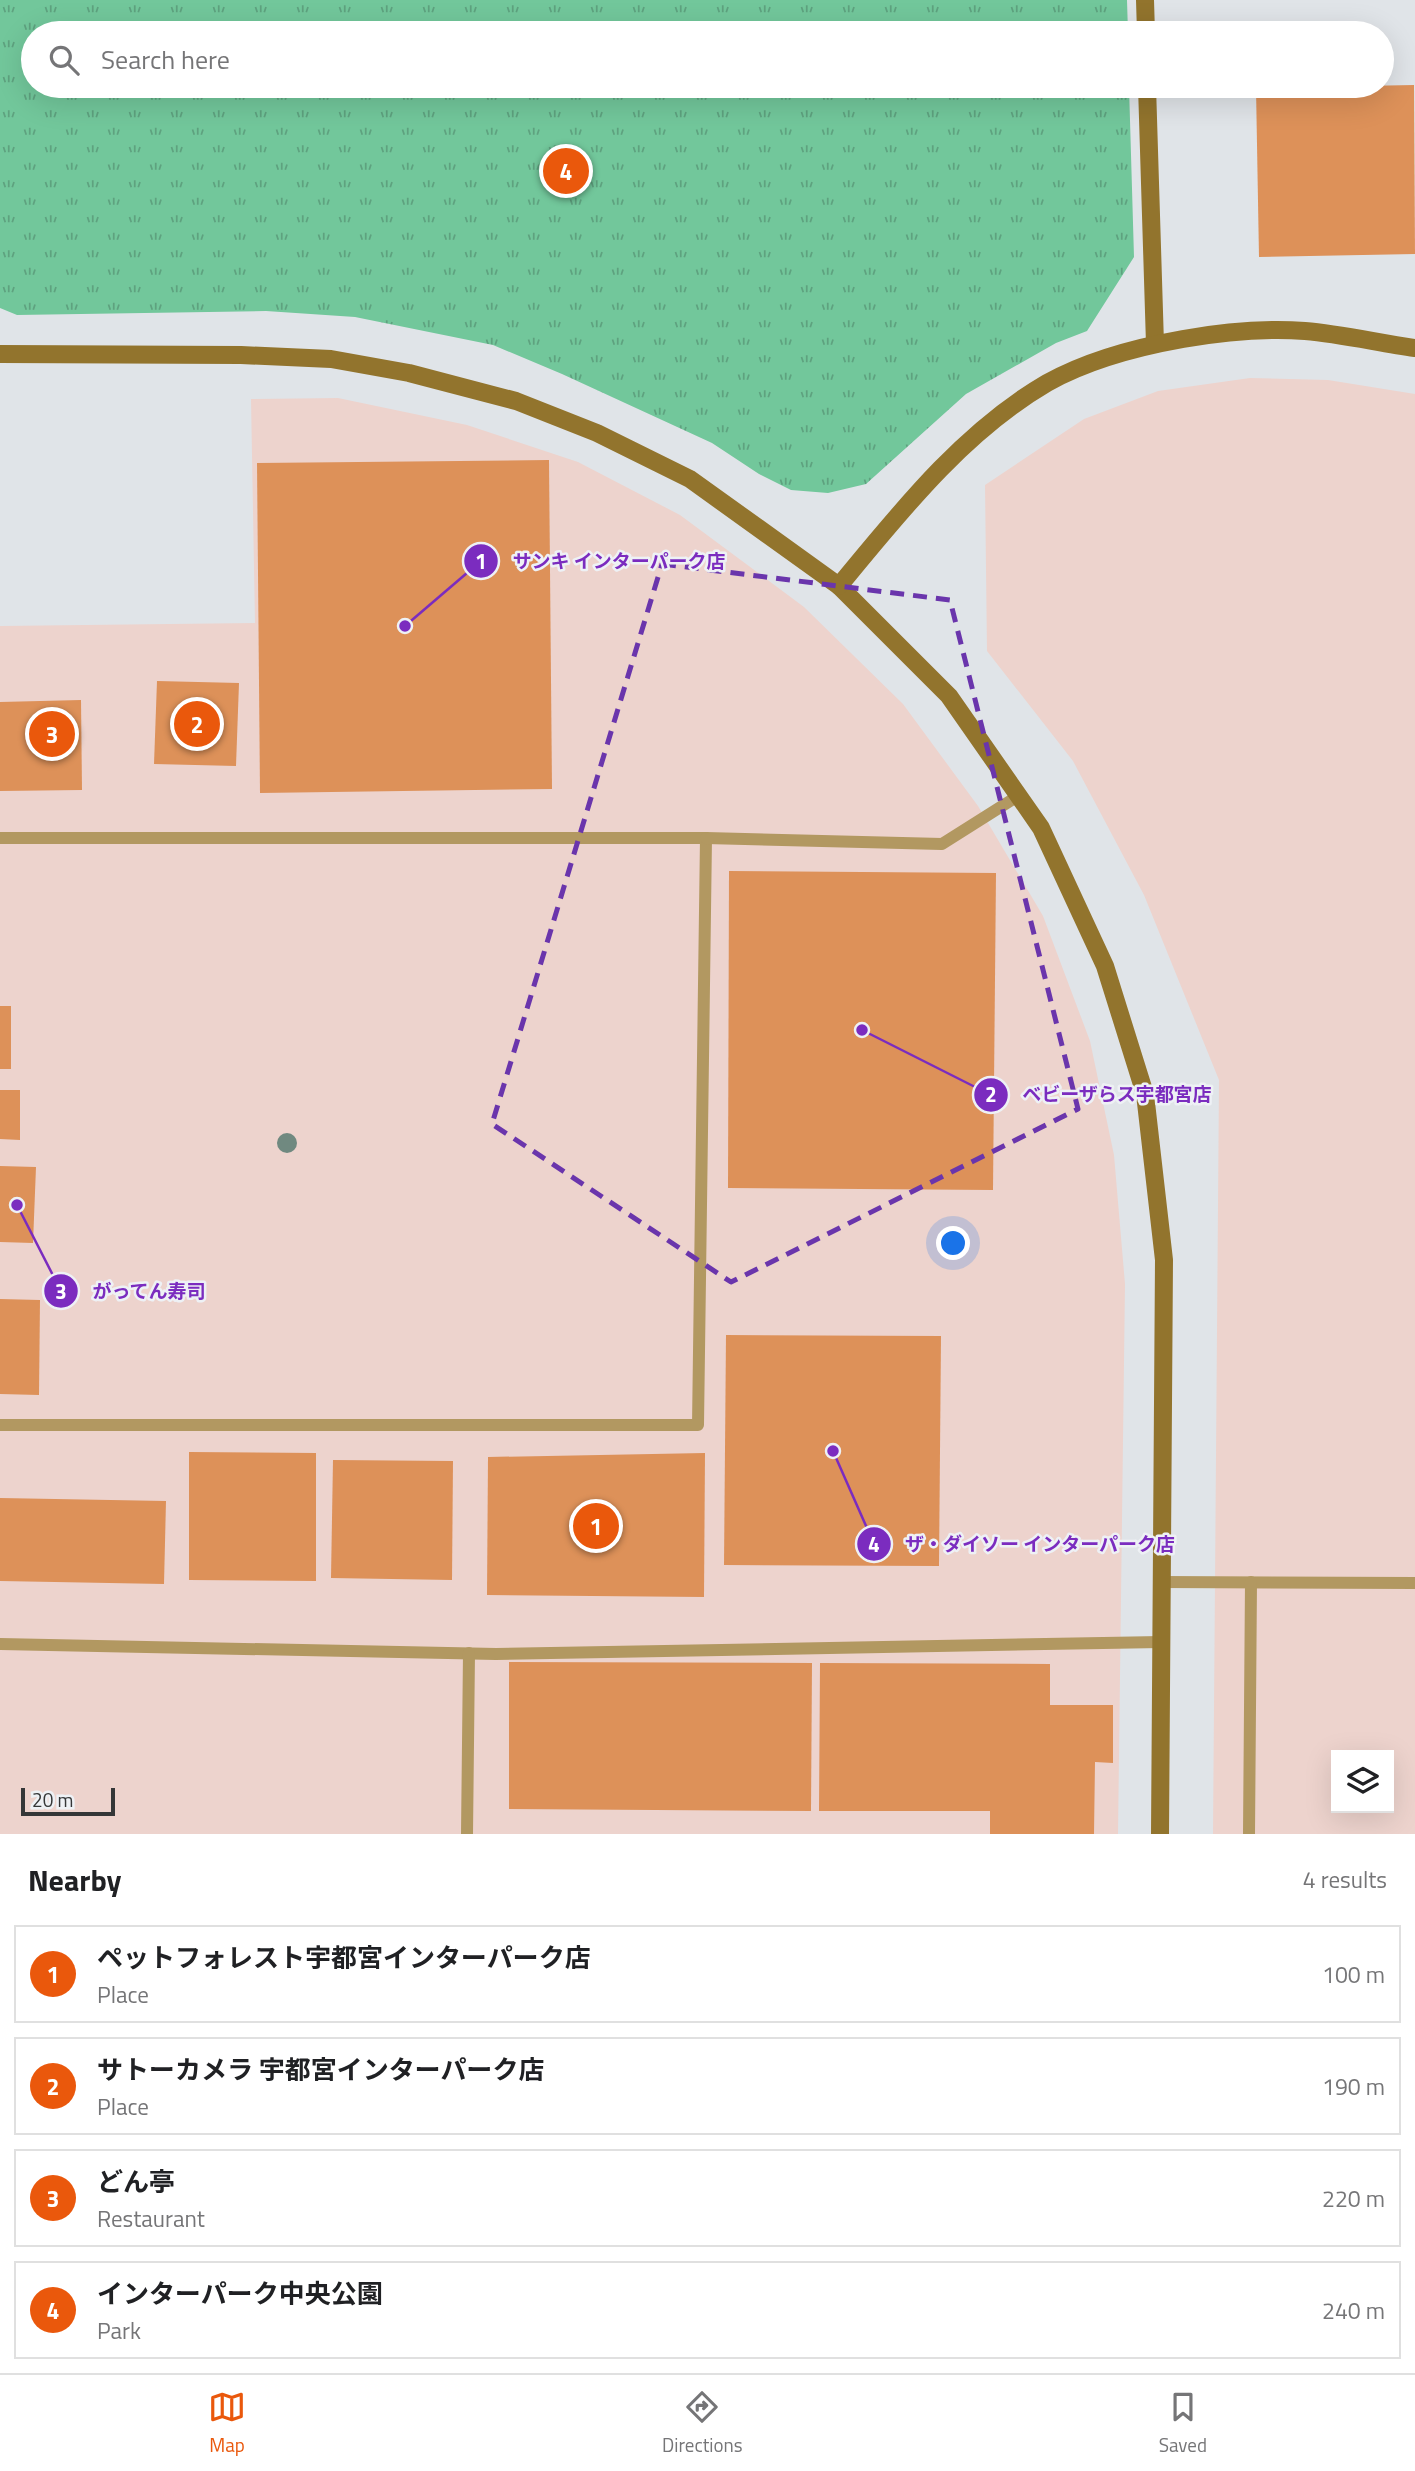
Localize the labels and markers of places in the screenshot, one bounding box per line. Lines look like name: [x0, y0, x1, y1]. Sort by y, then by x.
pin: 4: [543, 145, 589, 197]
callout: サンキ インターパーク店: [463, 541, 740, 581]
pin: 2: [174, 698, 220, 750]
pin: 3: [29, 708, 75, 760]
callout: ベビーザらス宇都宮店: [973, 1075, 1226, 1115]
callout: がってん寿司: [43, 1271, 220, 1311]
pin: 1: [573, 1500, 619, 1552]
callout: ザ・ダイソー インターパーク店: [856, 1524, 1189, 1564]

